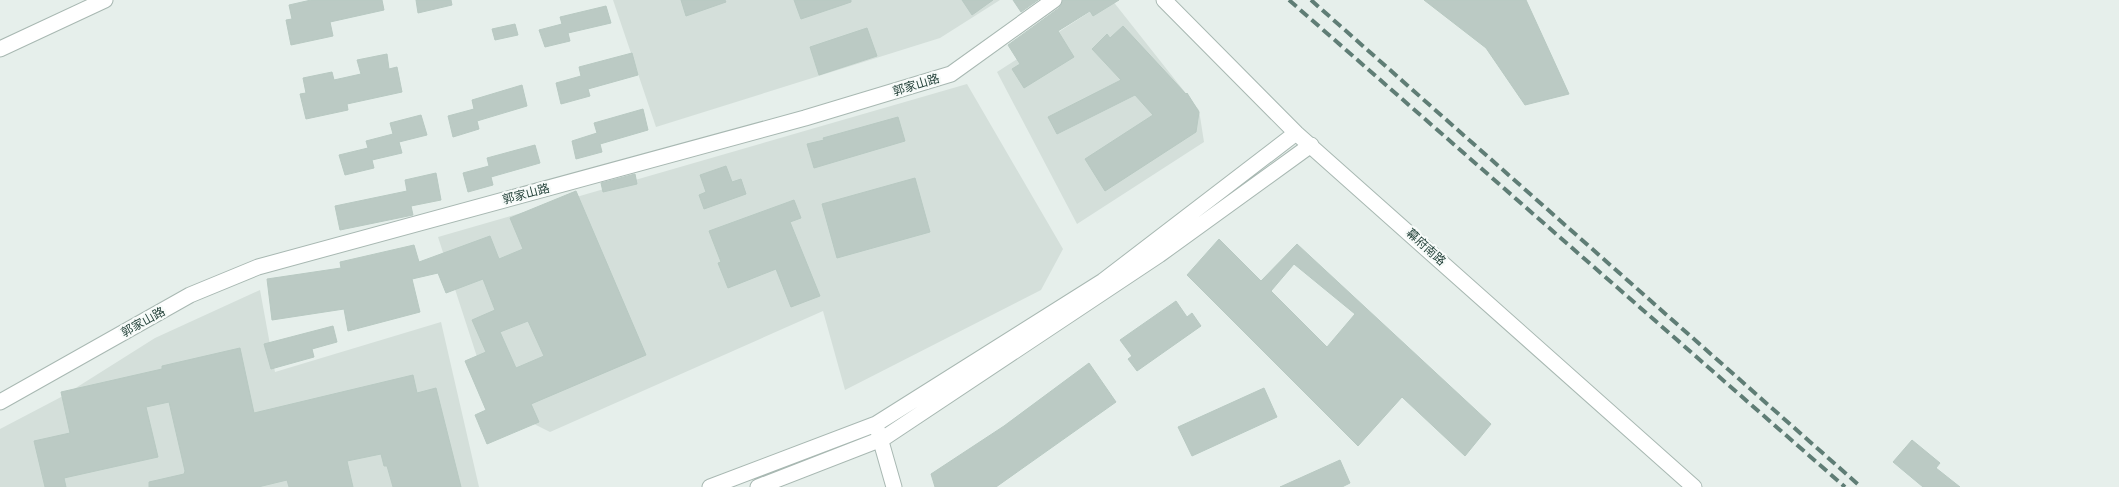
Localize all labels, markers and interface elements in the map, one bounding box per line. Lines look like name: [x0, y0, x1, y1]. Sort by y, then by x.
street label: 郭家山路: [891, 70, 941, 99]
street label: 郭家山路: [501, 180, 551, 207]
street label: 幕府南路: [1403, 225, 1449, 268]
street label: 郭家山路: [118, 303, 167, 340]

